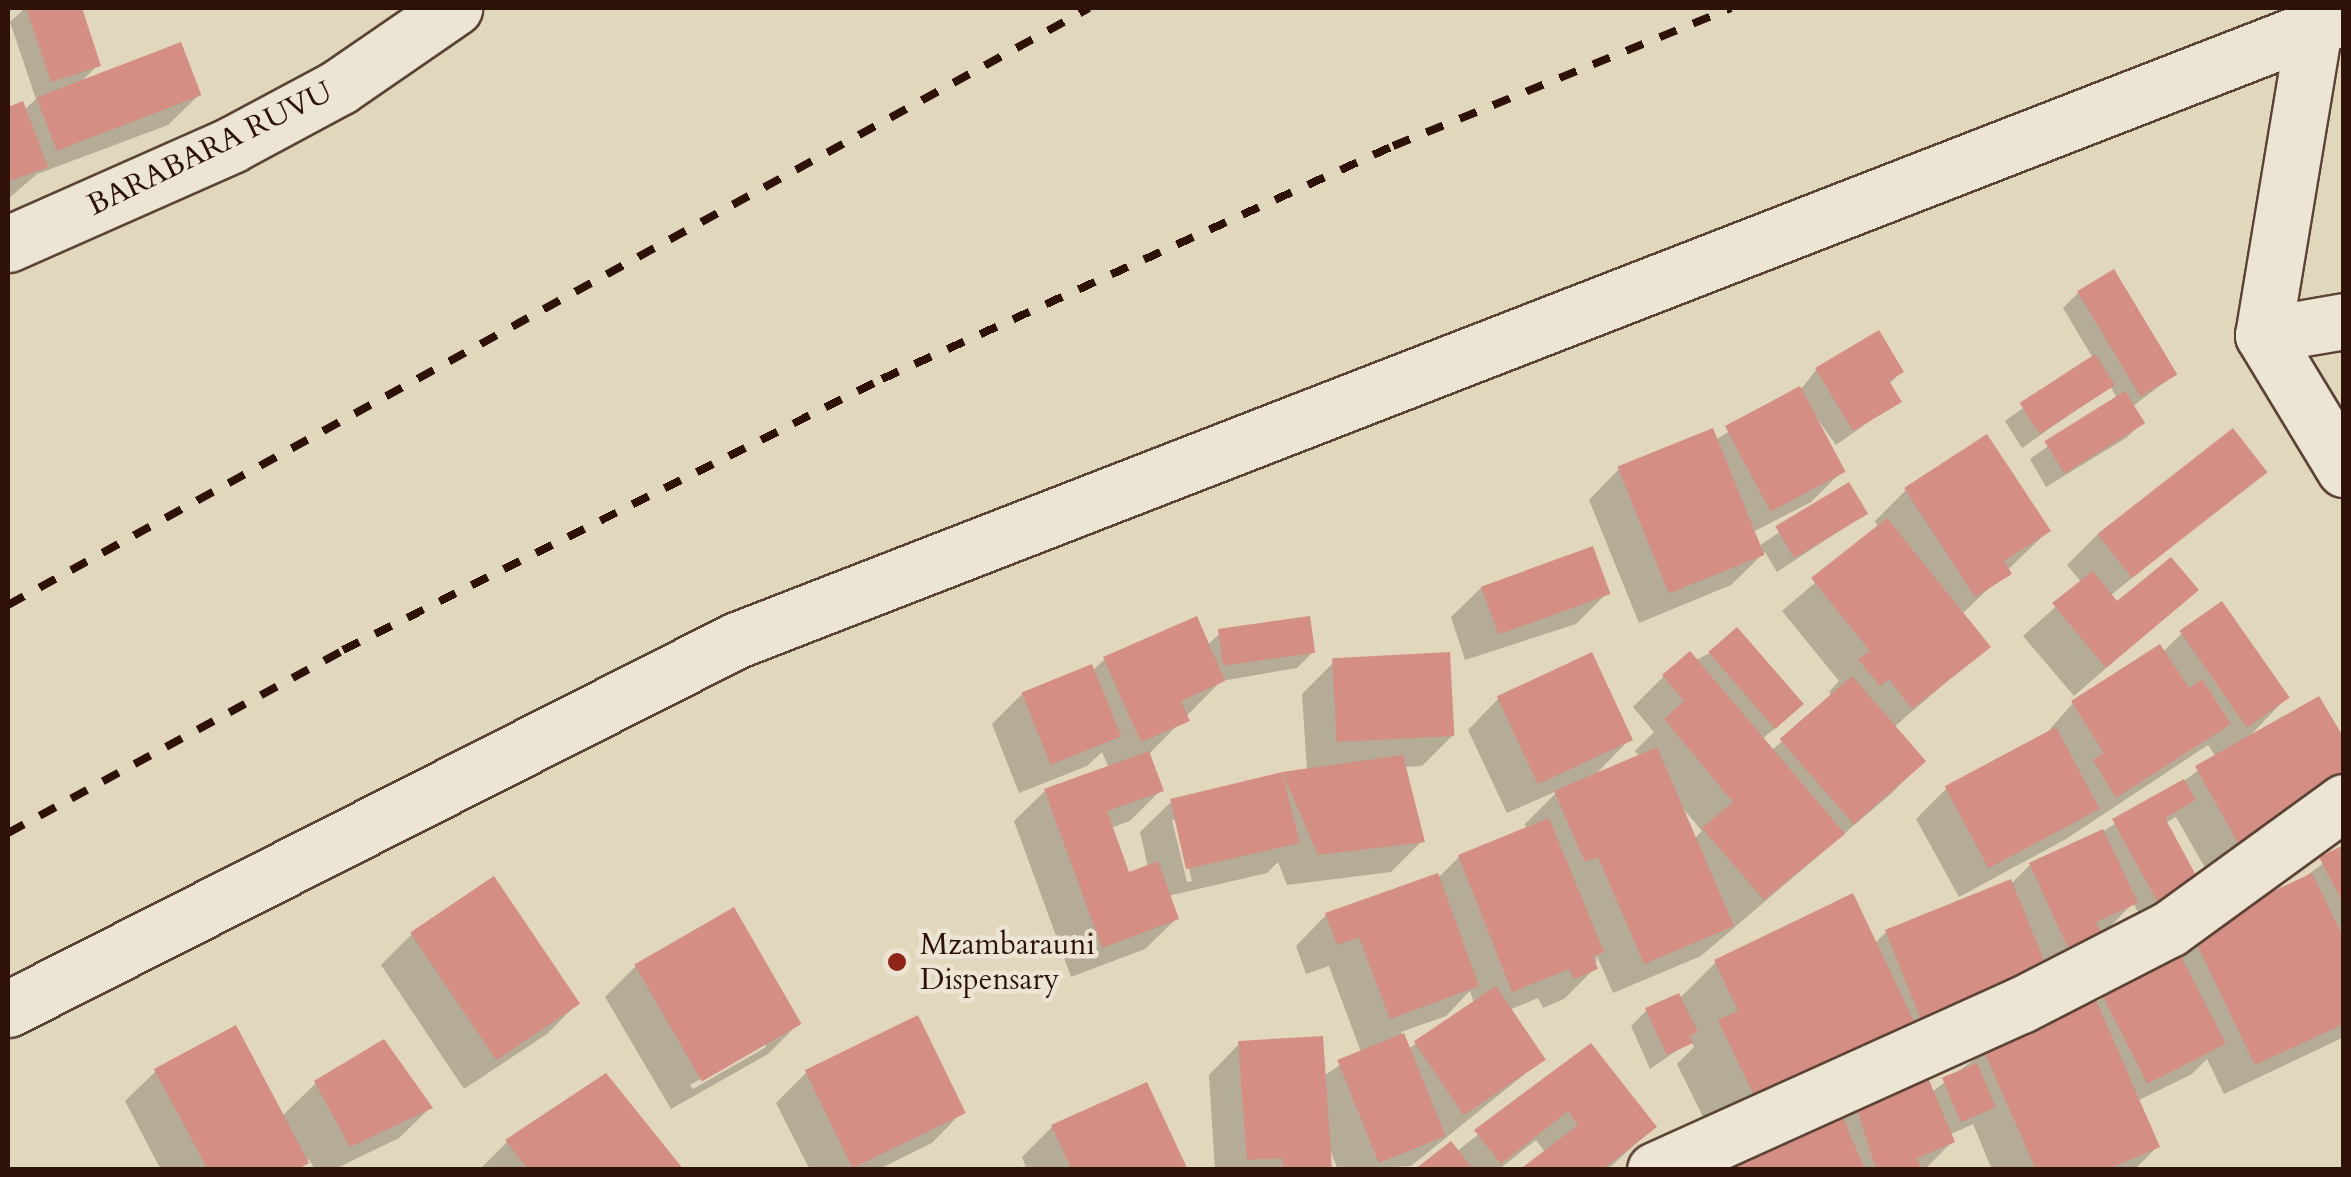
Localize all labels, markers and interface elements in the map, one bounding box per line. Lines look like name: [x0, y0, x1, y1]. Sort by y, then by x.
street label: BARABARA RUVU: [82, 74, 338, 224]
place label: Mzambarauni Dispensary: [920, 927, 1095, 998]
marker: Mzambarauni Dispensary: [884, 949, 910, 975]

